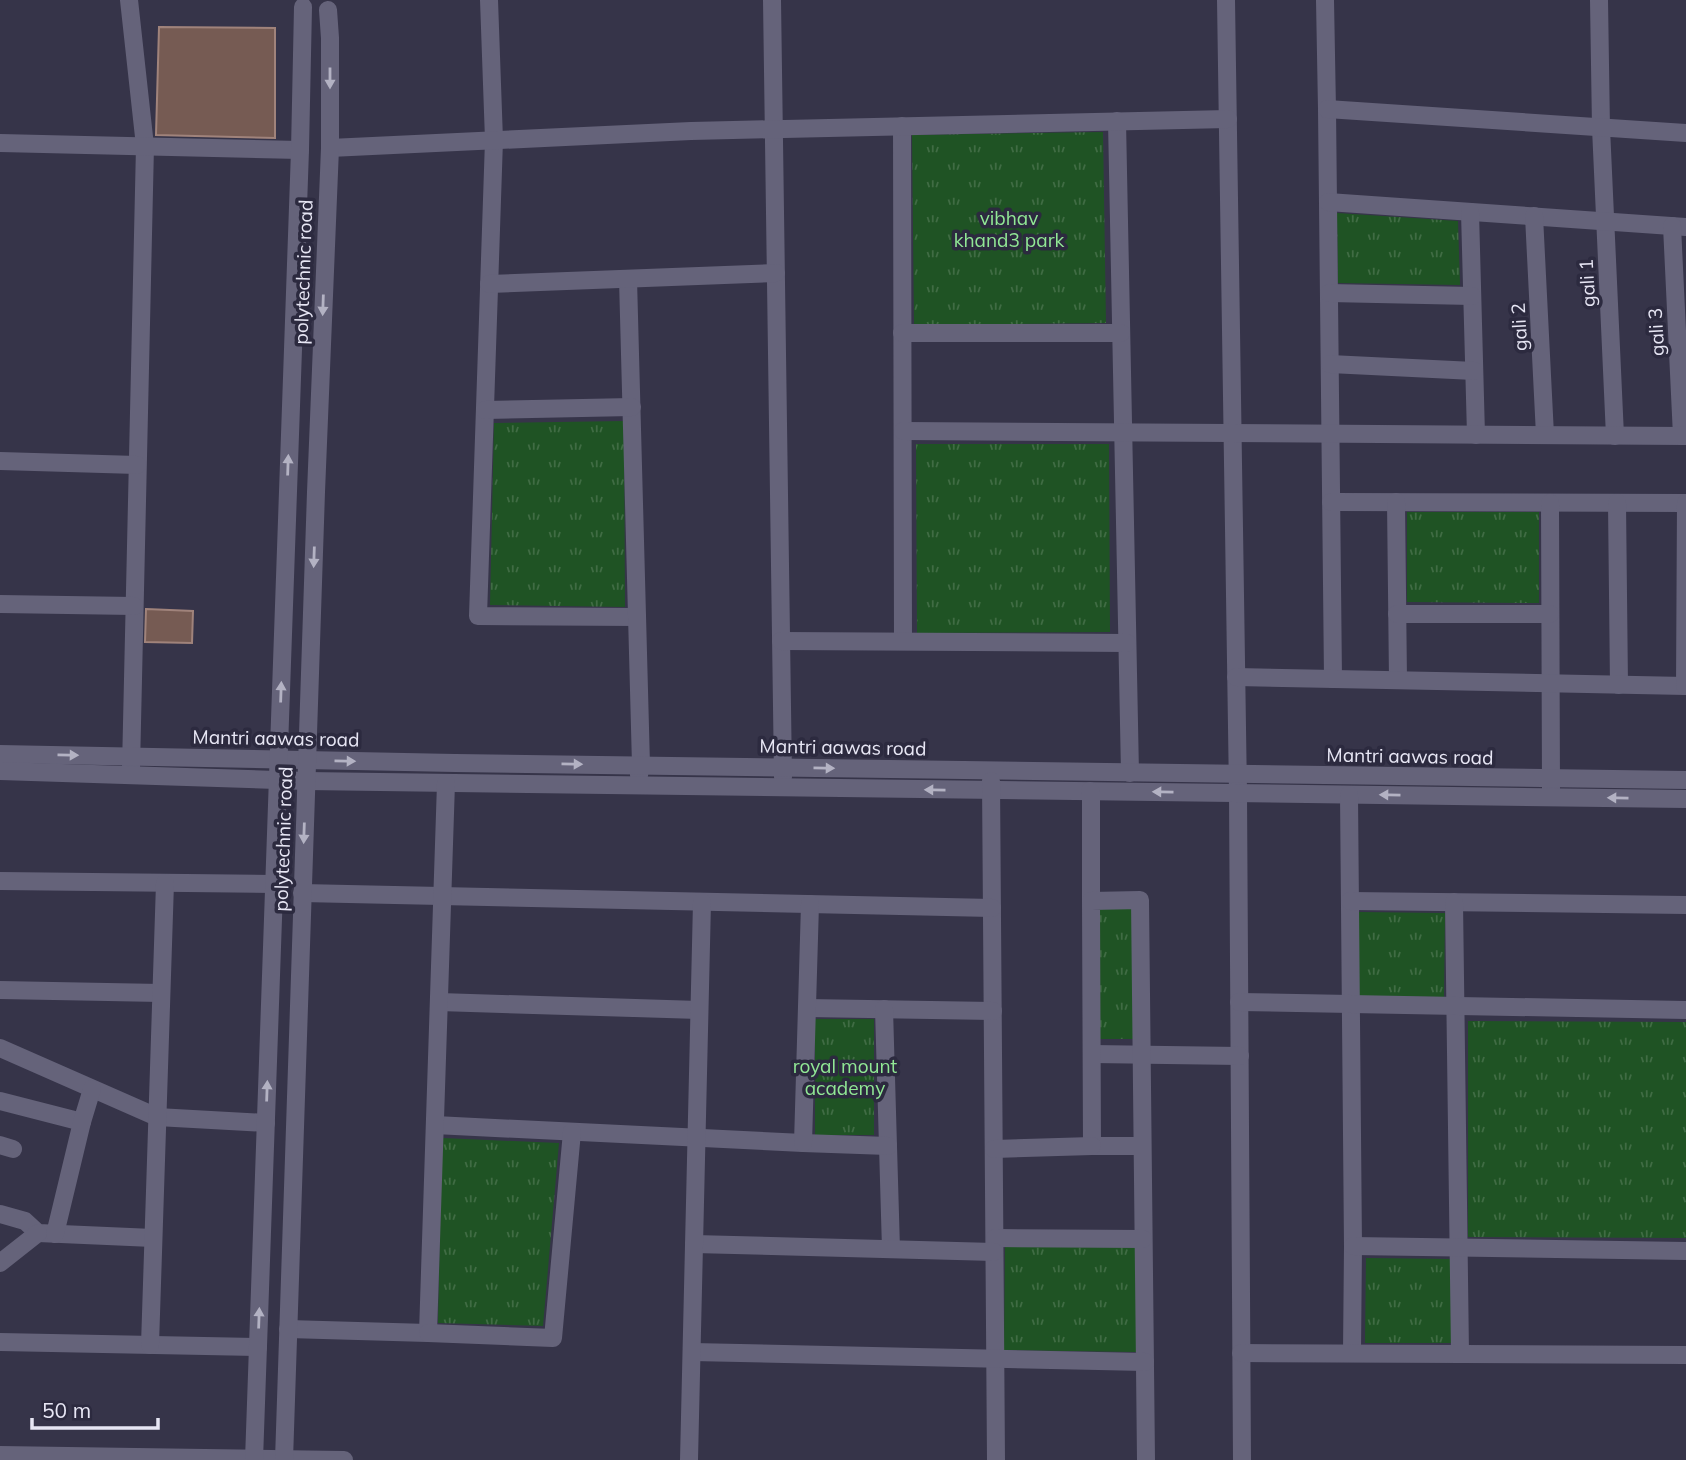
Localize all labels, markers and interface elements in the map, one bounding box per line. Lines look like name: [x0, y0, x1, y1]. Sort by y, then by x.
one-way arrow: [324, 67, 336, 89]
street label: polytechnic road: [288, 199, 318, 345]
park label: vibhav khand3 park: [954, 206, 1065, 252]
street label: gali 1: [1574, 258, 1600, 308]
one-way arrow: [317, 294, 328, 316]
street label: gali 2: [1506, 302, 1532, 352]
street label: gali 3: [1643, 307, 1669, 357]
one-way arrow: [283, 454, 294, 476]
one-way arrow: [308, 546, 319, 568]
one-way arrow: [275, 681, 286, 703]
street label: Mantri aawas road: [192, 725, 360, 751]
street label: Mantri aawas road: [759, 734, 927, 760]
street label: Mantri aawas road: [1326, 743, 1494, 769]
one-way arrow: [57, 750, 79, 761]
one-way arrow: [334, 755, 356, 766]
one-way arrow: [561, 759, 583, 770]
one-way arrow: [813, 762, 835, 774]
street label: polytechnic road: [268, 766, 298, 912]
one-way arrow: [924, 784, 946, 795]
one-way arrow: [1152, 787, 1174, 798]
one-way arrow: [1379, 789, 1401, 801]
one-way arrow: [1607, 792, 1629, 804]
one-way arrow: [299, 823, 310, 845]
park label: royal mount academy: [793, 1054, 898, 1100]
one-way arrow: [261, 1080, 272, 1102]
one-way arrow: [253, 1307, 265, 1329]
scale bar: [32, 1386, 158, 1430]
text: 50 m: [42, 1397, 91, 1423]

